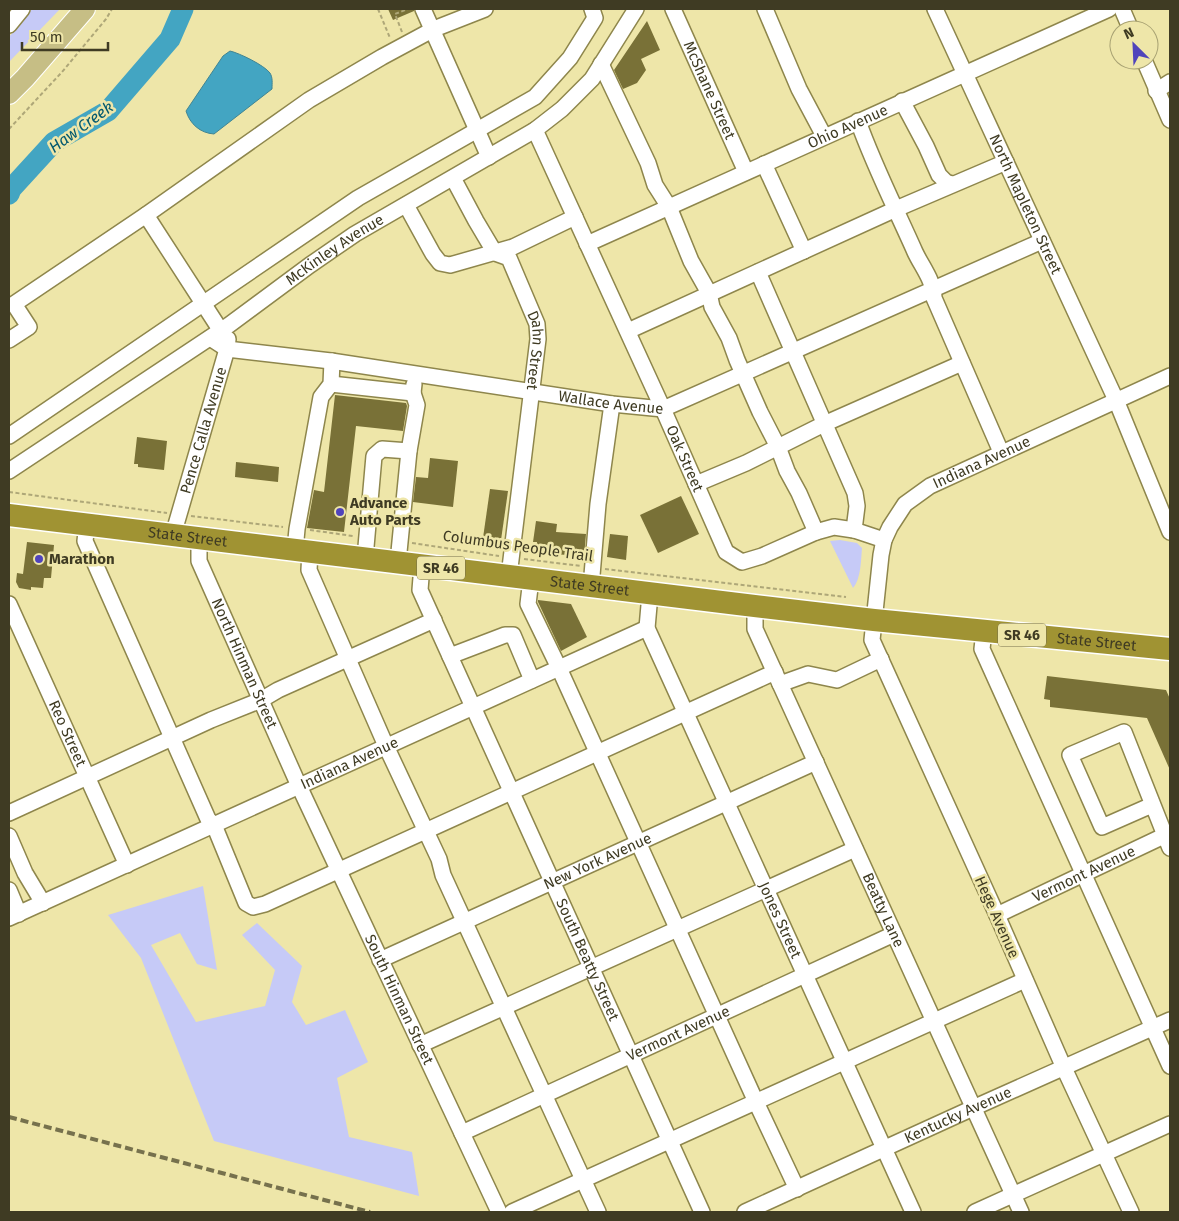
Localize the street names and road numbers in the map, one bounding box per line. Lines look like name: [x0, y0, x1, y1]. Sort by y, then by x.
street label: McShane Street: [680, 38, 739, 143]
street label: Ohio Avenue: [805, 101, 891, 152]
street label: North Mapleton Street: [985, 131, 1066, 277]
street label: McKinley Avenue: [282, 210, 387, 289]
street label: Dahn Street: [523, 308, 547, 392]
street label: Pence Calla Avenue: [176, 365, 230, 496]
street label: Wallace Avenue: [557, 387, 664, 418]
street label: Oak Street: [662, 422, 708, 495]
street label: Indiana Avenue: [930, 432, 1033, 493]
street label: State Street: [147, 523, 229, 551]
street label: Columbus People Trail: [442, 527, 595, 566]
road number: SR 46: [417, 556, 465, 580]
street label: State Street: [549, 572, 631, 600]
street label: North Hinman Street: [208, 595, 282, 732]
road number: SR 46: [998, 624, 1046, 646]
street label: State Street: [1056, 629, 1138, 655]
street label: Reo Street: [45, 698, 90, 770]
street label: Indiana Avenue: [298, 733, 401, 793]
street label: New York Avenue: [541, 829, 654, 893]
street label: Vermont Avenue: [1029, 842, 1138, 906]
street label: Beatty Lane: [858, 870, 908, 950]
street label: Hege Avenue: [971, 873, 1023, 961]
street label: Jones Street: [755, 879, 805, 962]
street label: South Beatty Street: [552, 896, 623, 1024]
street label: South Hinman Street: [361, 931, 438, 1068]
street label: Vermont Avenue: [624, 1002, 733, 1065]
street label: Kentucky Avenue: [901, 1083, 1014, 1147]

